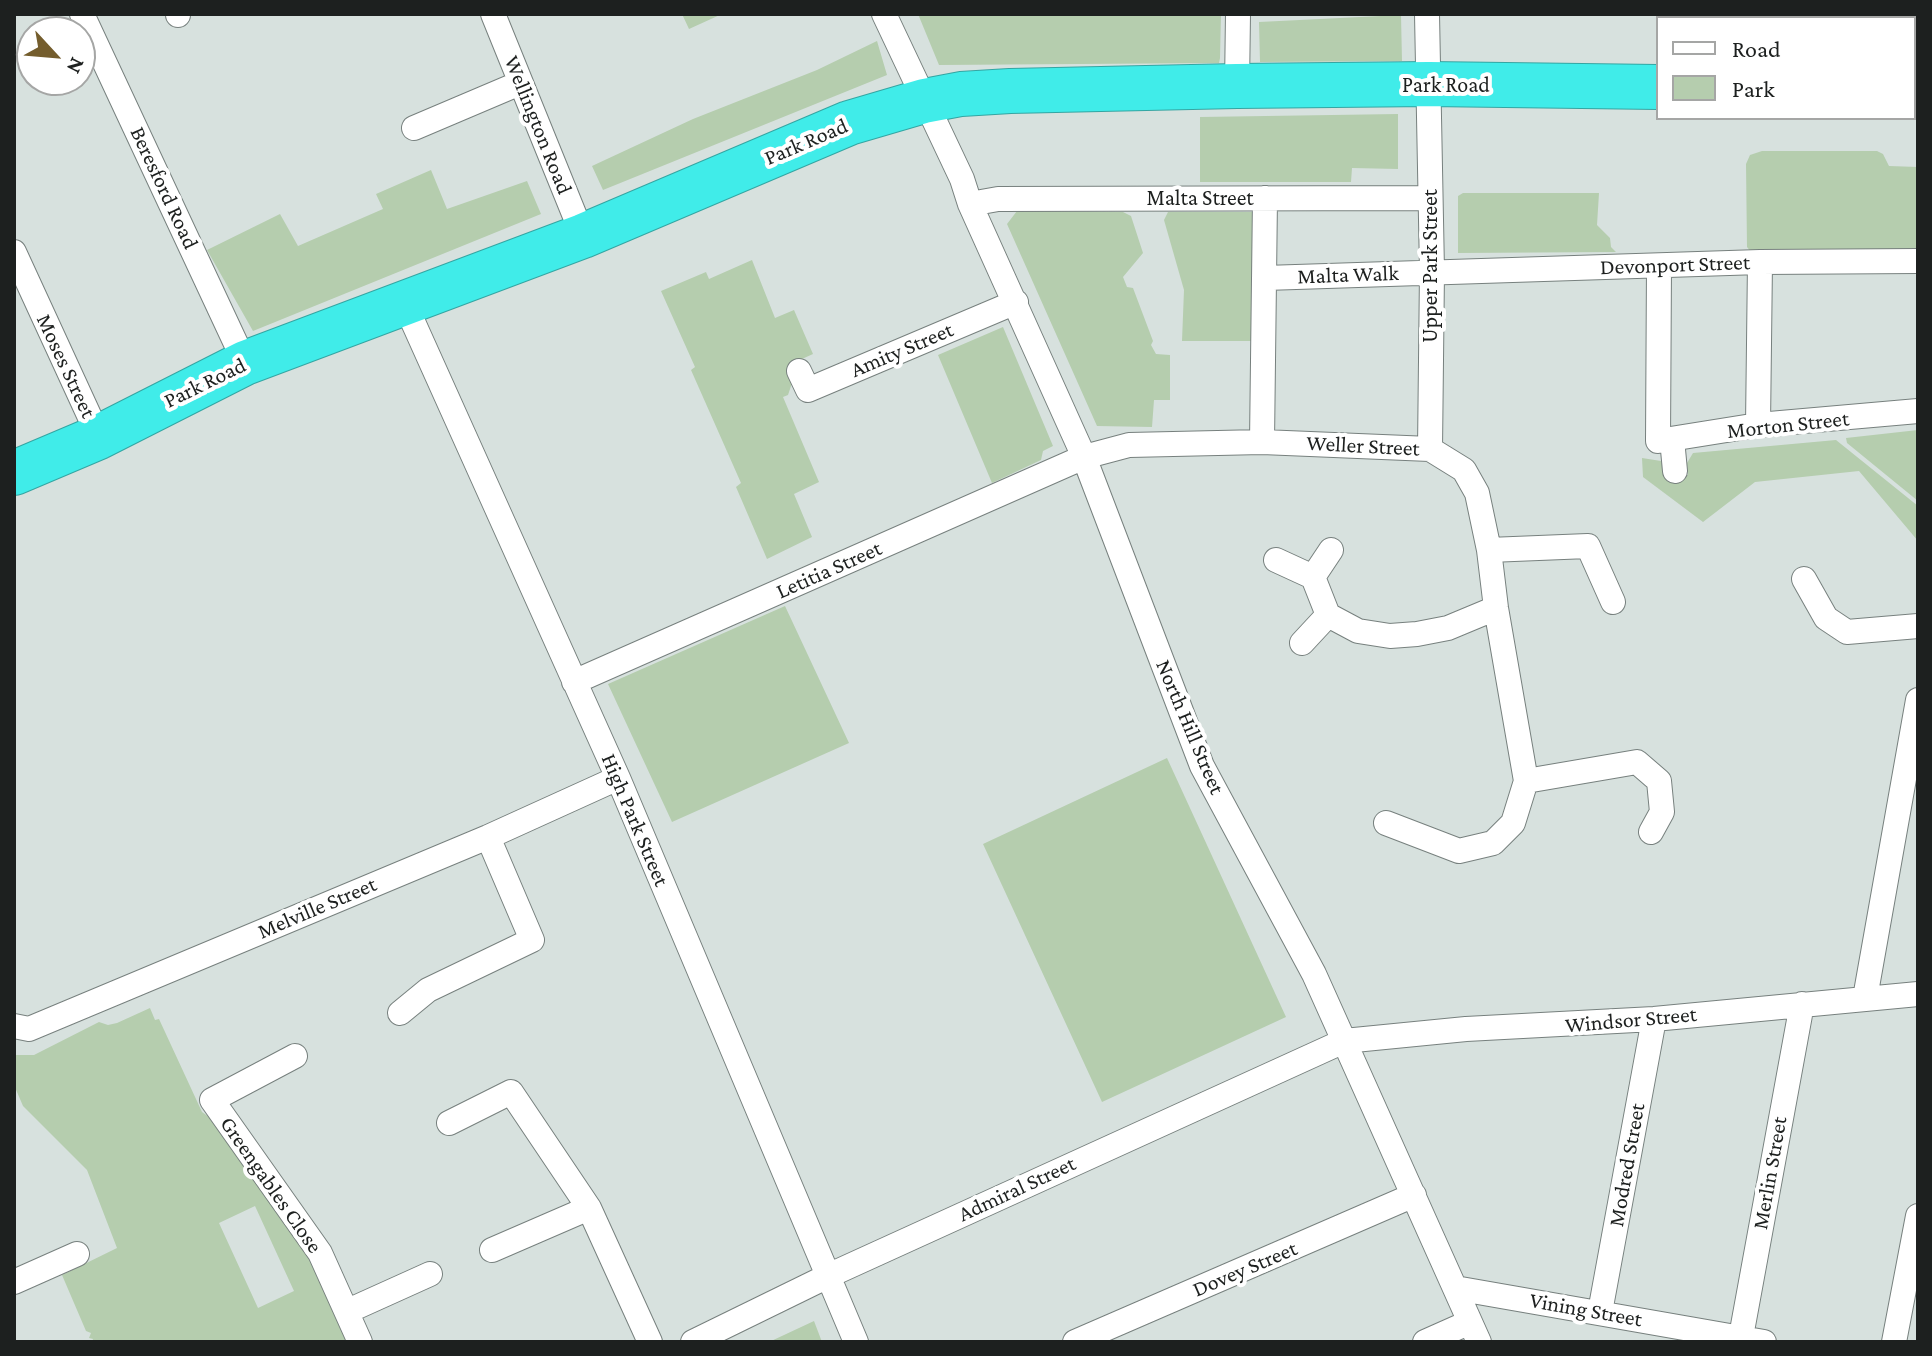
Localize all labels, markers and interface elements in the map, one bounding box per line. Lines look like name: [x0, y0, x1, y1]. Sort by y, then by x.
north arrow: [16, 16, 96, 96]
legend: [1656, 16, 1916, 120]
text: Road: [1732, 35, 1781, 62]
street label: Wellington Road: [498, 52, 578, 198]
text: N: [62, 54, 91, 78]
street label: Park Road: [1402, 72, 1490, 98]
text: Park: [1732, 75, 1775, 102]
street label: Park Road: [760, 113, 852, 171]
street label: Beresford Road: [124, 122, 204, 254]
street label: Malta Street: [1146, 185, 1254, 211]
street label: Upper Park Street: [1417, 189, 1443, 343]
street label: Devonport Street: [1599, 249, 1751, 281]
street label: Malta Walk: [1297, 260, 1399, 290]
street label: Moses Street: [30, 310, 102, 422]
street label: Amity Street: [847, 317, 957, 383]
street label: Park Road: [160, 352, 250, 414]
street label: Morton Street: [1726, 405, 1850, 445]
street label: Weller Street: [1306, 430, 1420, 462]
street label: Letitia Street: [772, 535, 886, 605]
street label: North Hill Street: [1150, 656, 1230, 798]
street label: High Park Street: [595, 750, 675, 890]
street label: Melville Street: [254, 871, 380, 945]
street label: Windsor Street: [1564, 1001, 1698, 1039]
street label: Modred Street: [1603, 1101, 1651, 1229]
street label: Greengables Close: [214, 1112, 328, 1258]
street label: Merlin Street: [1747, 1114, 1793, 1232]
street label: Admiral Street: [954, 1150, 1080, 1228]
street label: Dovey Street: [1189, 1235, 1301, 1303]
street label: Vining Street: [1528, 1287, 1644, 1333]

